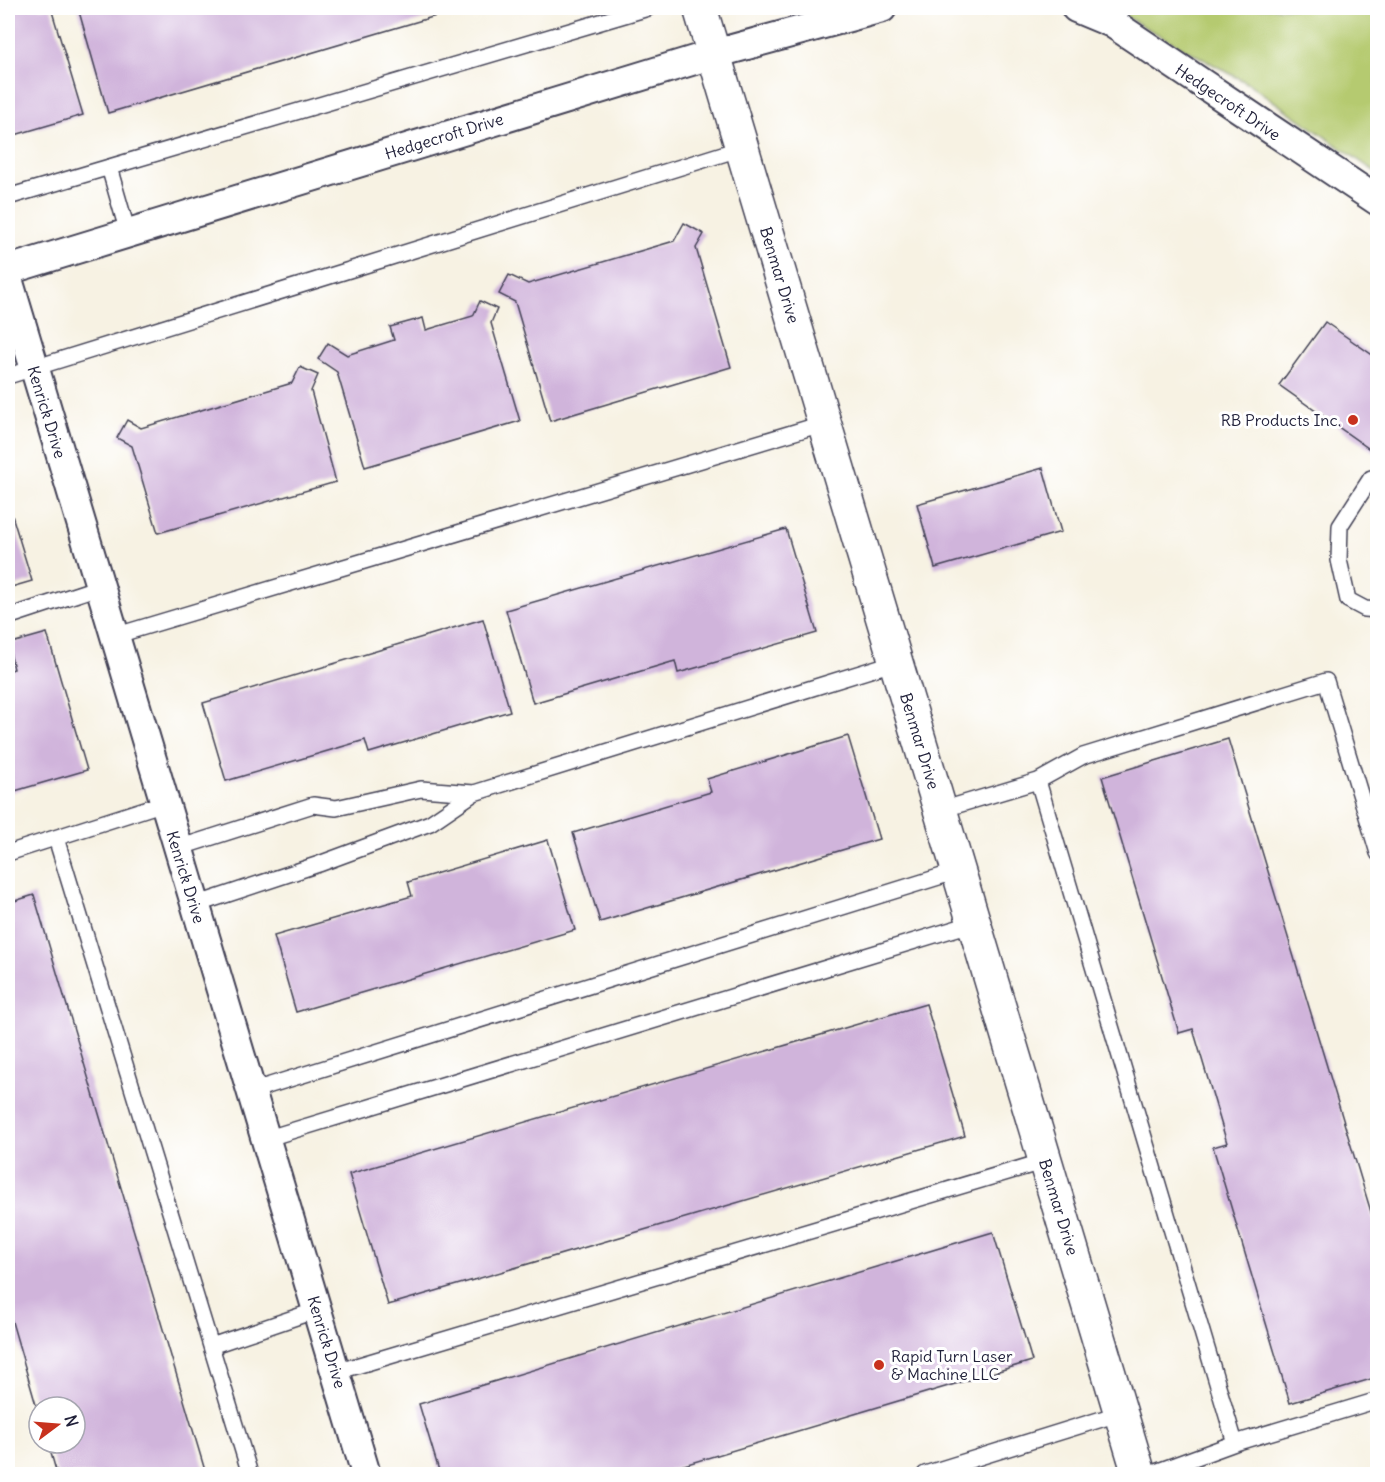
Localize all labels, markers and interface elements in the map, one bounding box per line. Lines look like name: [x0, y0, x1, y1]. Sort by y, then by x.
street label: Hedgecroft Drive: [1172, 59, 1284, 145]
street label: Hedgecroft Drive: [382, 109, 506, 163]
street label: Benmar Drive: [756, 224, 804, 326]
street label: Kenrick Drive: [23, 363, 71, 461]
place label: RB Products Inc.: [1221, 410, 1341, 430]
marker: RB Products Inc.: [1346, 413, 1360, 427]
street label: Benmar Drive: [896, 690, 944, 792]
street label: Kenrick Drive: [162, 828, 210, 926]
street label: Benmar Drive: [1035, 1156, 1083, 1258]
street label: Kenrick Drive: [303, 1293, 351, 1391]
place label: Rapid Turn Laser & Machine LLC: [891, 1346, 1013, 1384]
marker: Rapid Turn Laser & Machine LLC: [872, 1358, 886, 1372]
north arrow: [27, 1395, 87, 1455]
text: N: [60, 1413, 83, 1429]

